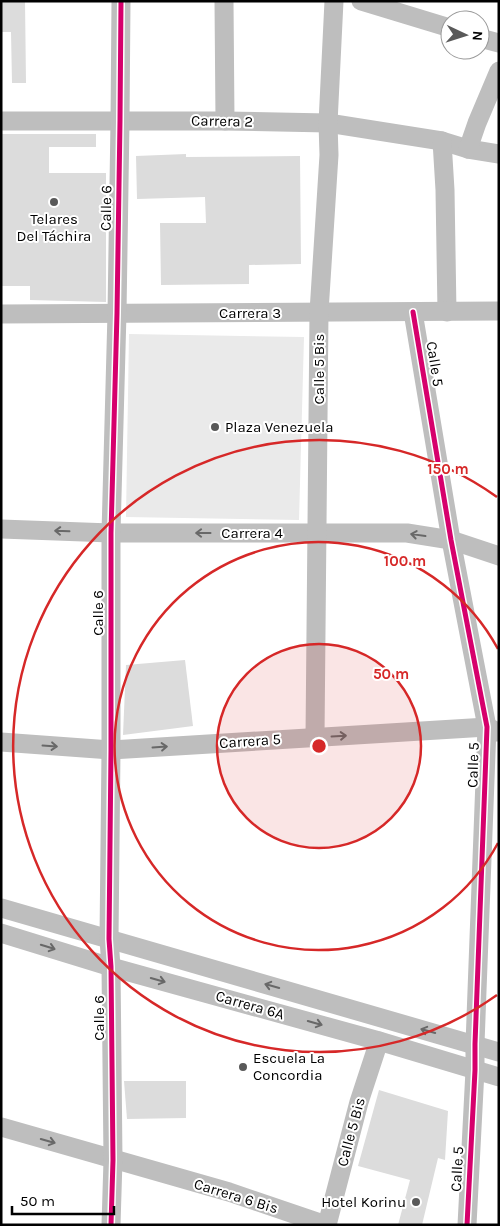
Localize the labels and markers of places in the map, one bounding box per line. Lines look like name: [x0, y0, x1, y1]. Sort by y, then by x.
marker: Telares Del Táchira: [48, 196, 60, 208]
place label: Telares Del Táchira: [17, 210, 91, 245]
place label: Plaza Venezuela: [225, 418, 333, 436]
marker: Plaza Venezuela: [209, 421, 221, 433]
centre of rings: [310, 737, 328, 755]
place label: Escuela La Concordia: [253, 1049, 325, 1084]
marker: Escuela La Concordia: [237, 1061, 249, 1073]
place label: Hotel Korinu: [321, 1193, 406, 1211]
marker: Hotel Korinu: [410, 1196, 422, 1208]

